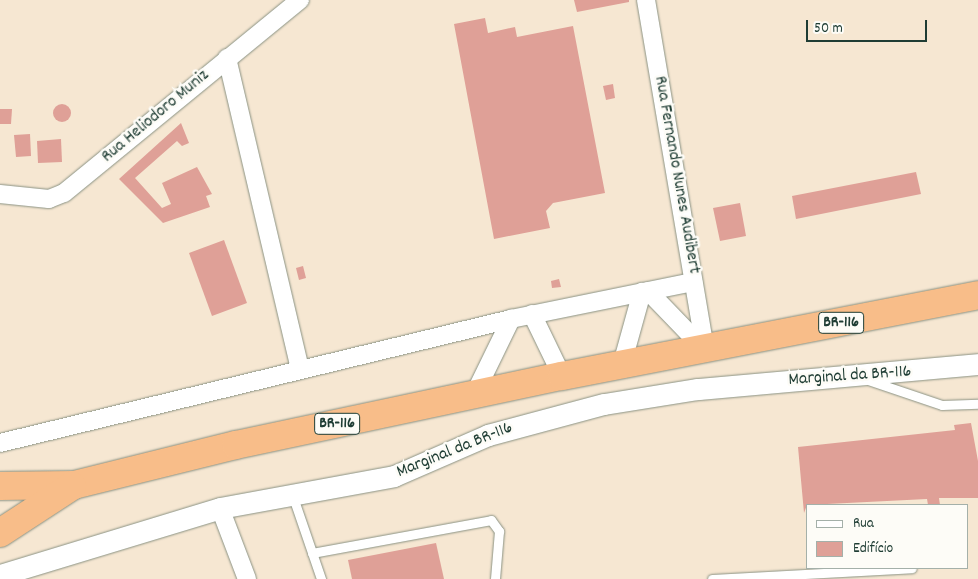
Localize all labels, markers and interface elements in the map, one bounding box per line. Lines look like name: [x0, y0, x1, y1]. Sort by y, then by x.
scale bar: [808, 10, 929, 42]
text: 50 m: [814, 18, 843, 40]
street label: Rua Heliodoro Muniz: [98, 66, 214, 168]
street label: Rua Fernando Nunes Audibert: [648, 74, 704, 276]
road number: BR-116: [817, 309, 865, 336]
street label: Marginal da BR-116: [788, 362, 912, 392]
road number: BR-116: [313, 410, 361, 438]
street label: Marginal da BR-116: [394, 418, 516, 484]
legend: [806, 504, 968, 569]
text: Rua: [853, 513, 874, 535]
text: Edifício: [853, 538, 893, 560]

